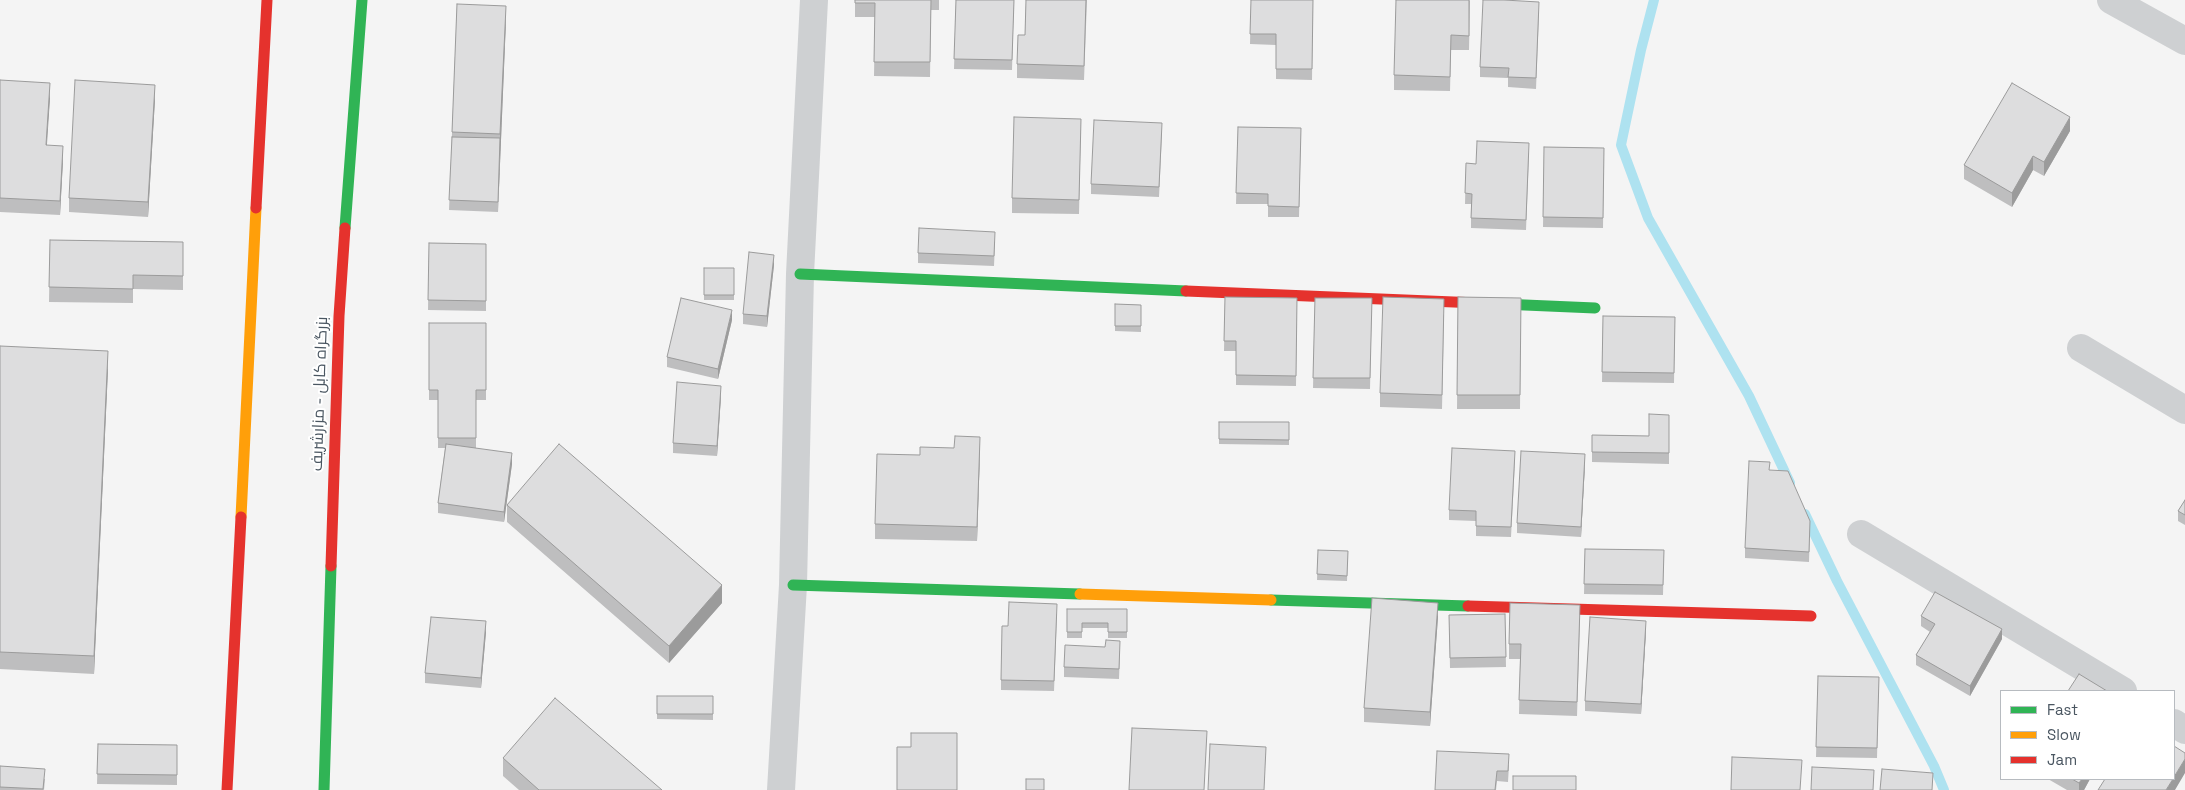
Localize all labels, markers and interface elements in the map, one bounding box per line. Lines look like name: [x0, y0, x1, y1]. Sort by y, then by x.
street label: بزرگراه کابل - مزارشریف: [308, 316, 332, 472]
legend: [2000, 690, 2175, 780]
text: Fast: [2047, 700, 2078, 719]
text: Slow: [2047, 725, 2081, 744]
text: Jam: [2047, 750, 2077, 769]

